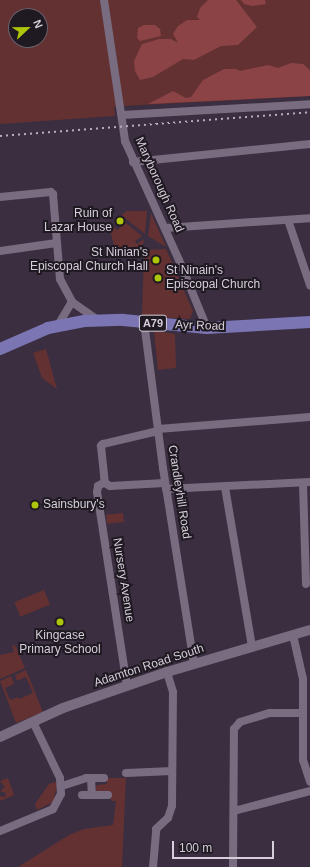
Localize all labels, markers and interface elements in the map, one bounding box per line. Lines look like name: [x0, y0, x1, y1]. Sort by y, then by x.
north arrow: [8, 8, 48, 48]
text: N: [31, 18, 45, 30]
street label: Maryborough Road: [132, 135, 186, 235]
place label: Ruin of Lazar House: [44, 207, 112, 235]
marker: Ruin of Lazar House: [115, 216, 125, 226]
place label: St Ninian's Episcopal Church Hall: [30, 246, 148, 274]
marker: St Ninian's Episcopal Church Hall: [151, 255, 161, 265]
place label: St Ninain's Episcopal Church: [166, 264, 260, 292]
marker: St Ninain's Episcopal Church: [153, 273, 163, 283]
road number: A79: [138, 314, 168, 332]
street label: Ayr Road: [175, 318, 225, 334]
street label: Crandleyhill Road: [164, 444, 194, 540]
place label: Sainsbury's: [43, 498, 105, 512]
marker: Sainsbury's: [30, 500, 40, 510]
street label: Nursery Avenue: [109, 536, 137, 624]
marker: Kingcase Primary School: [55, 617, 65, 627]
place label: Kingcase Primary School: [19, 629, 101, 657]
street label: Adamton Road South: [92, 641, 206, 691]
scale bar: [174, 833, 276, 859]
text: 100 m: [179, 841, 212, 855]

